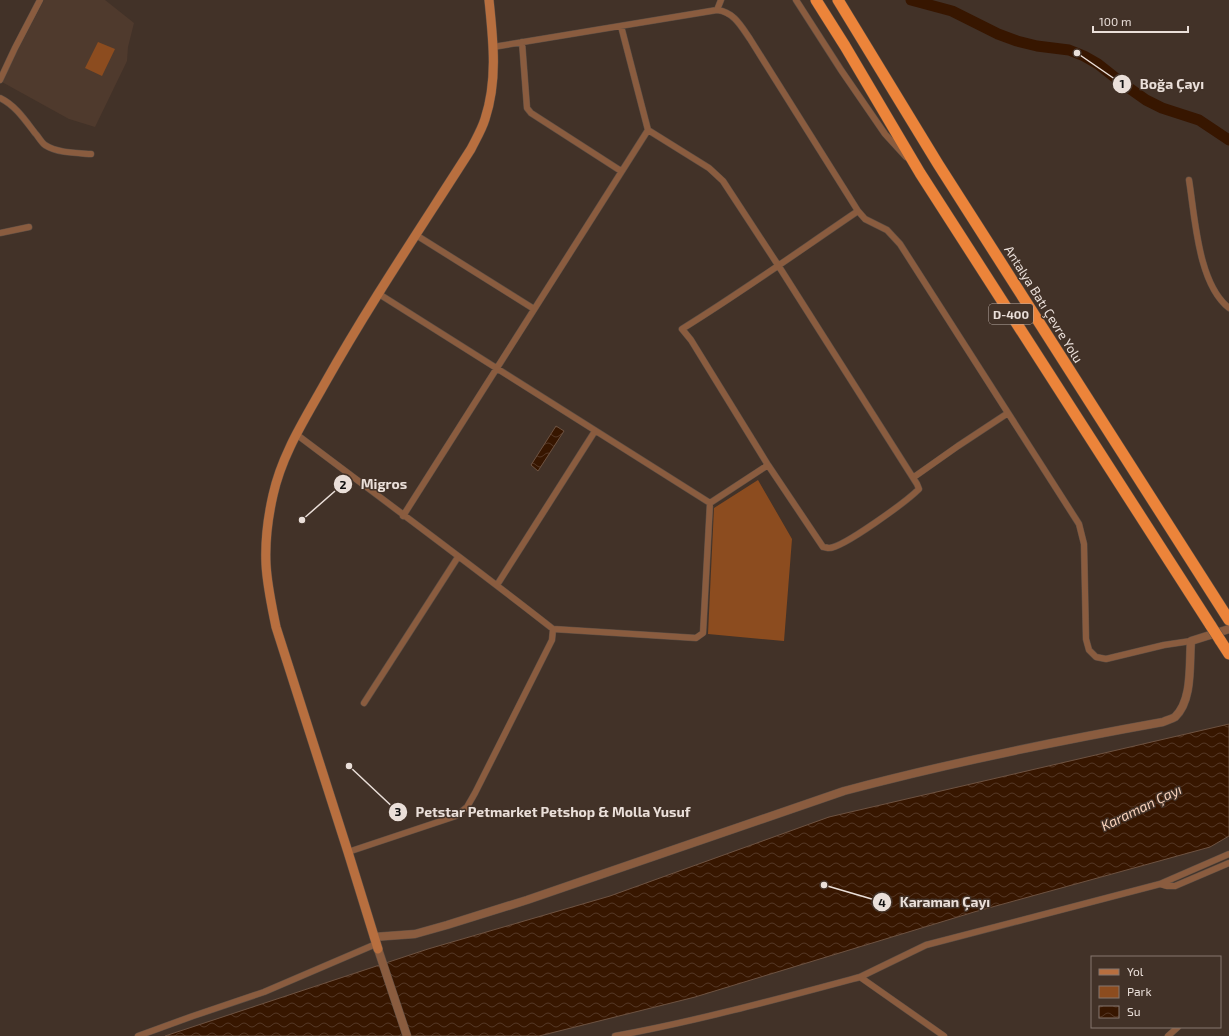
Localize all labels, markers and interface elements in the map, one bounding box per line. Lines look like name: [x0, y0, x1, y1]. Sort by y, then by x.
scale bar: [1093, 8, 1188, 34]
text: 100 m: [1099, 14, 1131, 28]
callout: Boğa Çayı: [1112, 71, 1212, 97]
text: Boğa Çayı: [1140, 75, 1204, 93]
text: 1: [1119, 76, 1125, 90]
street label: Antalya Batı Çevre Yolu: [1000, 242, 1087, 366]
road number: D-400: [989, 304, 1033, 324]
callout: Migros: [333, 471, 415, 497]
text: Migros: [361, 475, 407, 492]
text: 2: [340, 477, 347, 491]
water label: Karaman Çayı: [1098, 780, 1185, 835]
callout: Petstar Petmarket Petshop & Molla Yusuf: [388, 799, 699, 825]
text: Petstar Petmarket Petshop & Molla Yusuf: [416, 803, 691, 820]
text: 3: [395, 804, 402, 818]
callout: Karaman Çayı: [872, 889, 999, 915]
text: Karaman Çayı: [900, 893, 990, 911]
text: 4: [878, 895, 886, 909]
legend: [1091, 956, 1221, 1028]
text: Yol: [1127, 964, 1144, 978]
text: Park: [1127, 984, 1152, 998]
text: Su: [1127, 1004, 1141, 1018]

